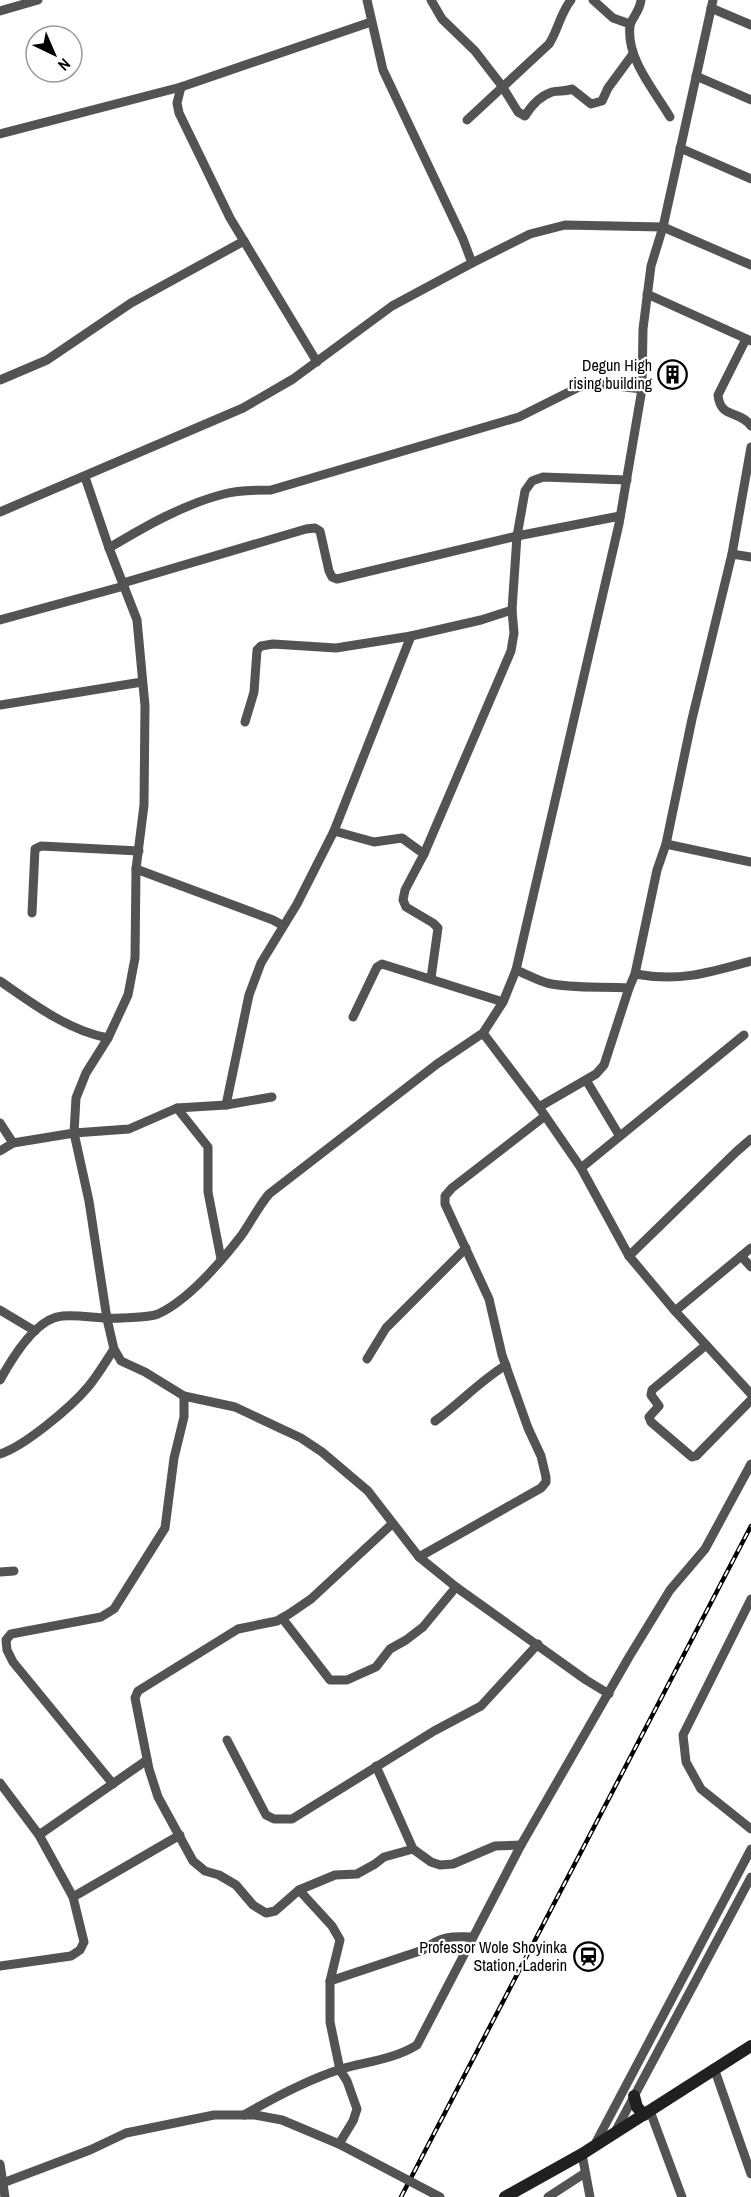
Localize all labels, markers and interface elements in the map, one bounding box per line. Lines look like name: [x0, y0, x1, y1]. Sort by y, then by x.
north arrow: [24, 24, 84, 84]
text: N: [53, 54, 75, 76]
place label: Degun High rising building: [569, 354, 653, 394]
building icon: Degun High rising building: [657, 358, 689, 390]
place label: Professor Wole Shoyinka Station, Laderin: [419, 1936, 568, 1976]
station icon: Professor Wole Shoyinka Station, Laderin: [572, 1940, 604, 1972]

